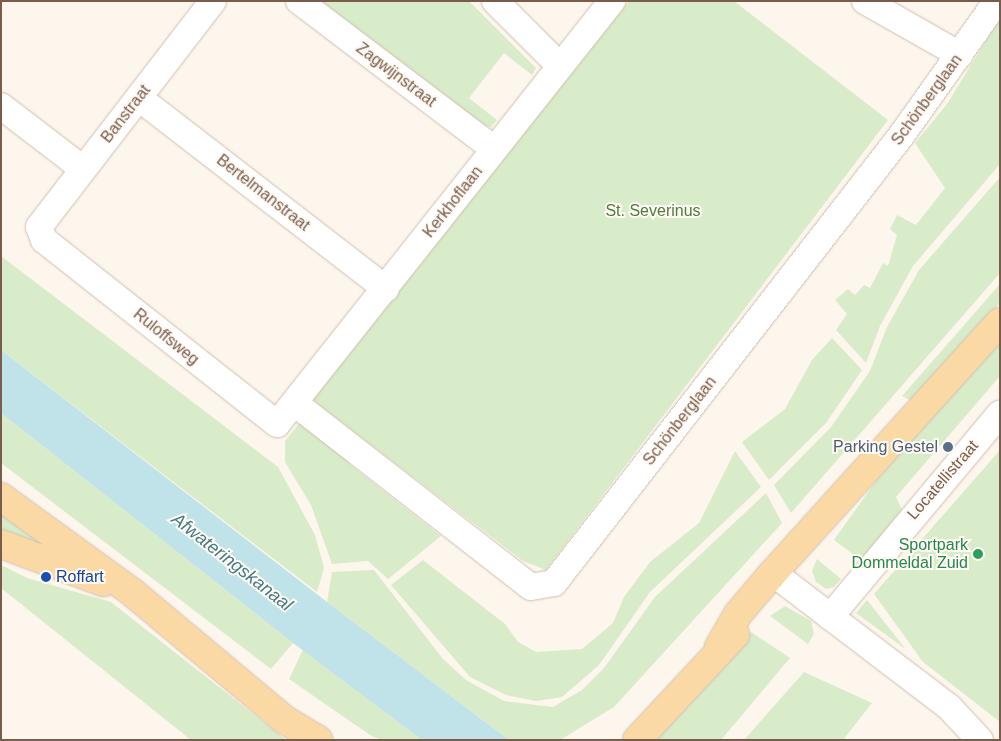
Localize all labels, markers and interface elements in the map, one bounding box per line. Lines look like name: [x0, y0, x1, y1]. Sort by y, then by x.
street label: Zagwijnstraat: [352, 39, 440, 111]
street label: Schönberglaan: [888, 51, 966, 149]
street label: Banstraat: [97, 81, 155, 147]
street label: Bertelmanstraat: [213, 151, 313, 235]
street label: Kerkhoflaan: [419, 162, 487, 242]
park label: St. Severinus: [605, 201, 701, 221]
street label: Ruloffsweg: [129, 305, 203, 369]
street label: Schönberglaan: [639, 373, 721, 469]
street label: Locatellistraat: [903, 436, 983, 524]
place label: Parking Gestel: [833, 437, 938, 457]
marker: Parking Gestel: [942, 441, 954, 453]
water label: Afwateringskanaal: [167, 508, 297, 616]
place label: Sportpark Dommeldal Zuid: [852, 535, 968, 573]
marker: Sportpark Dommeldal Zuid: [972, 548, 984, 560]
place label: Roffart: [56, 567, 104, 587]
marker: Roffart: [40, 571, 52, 583]

